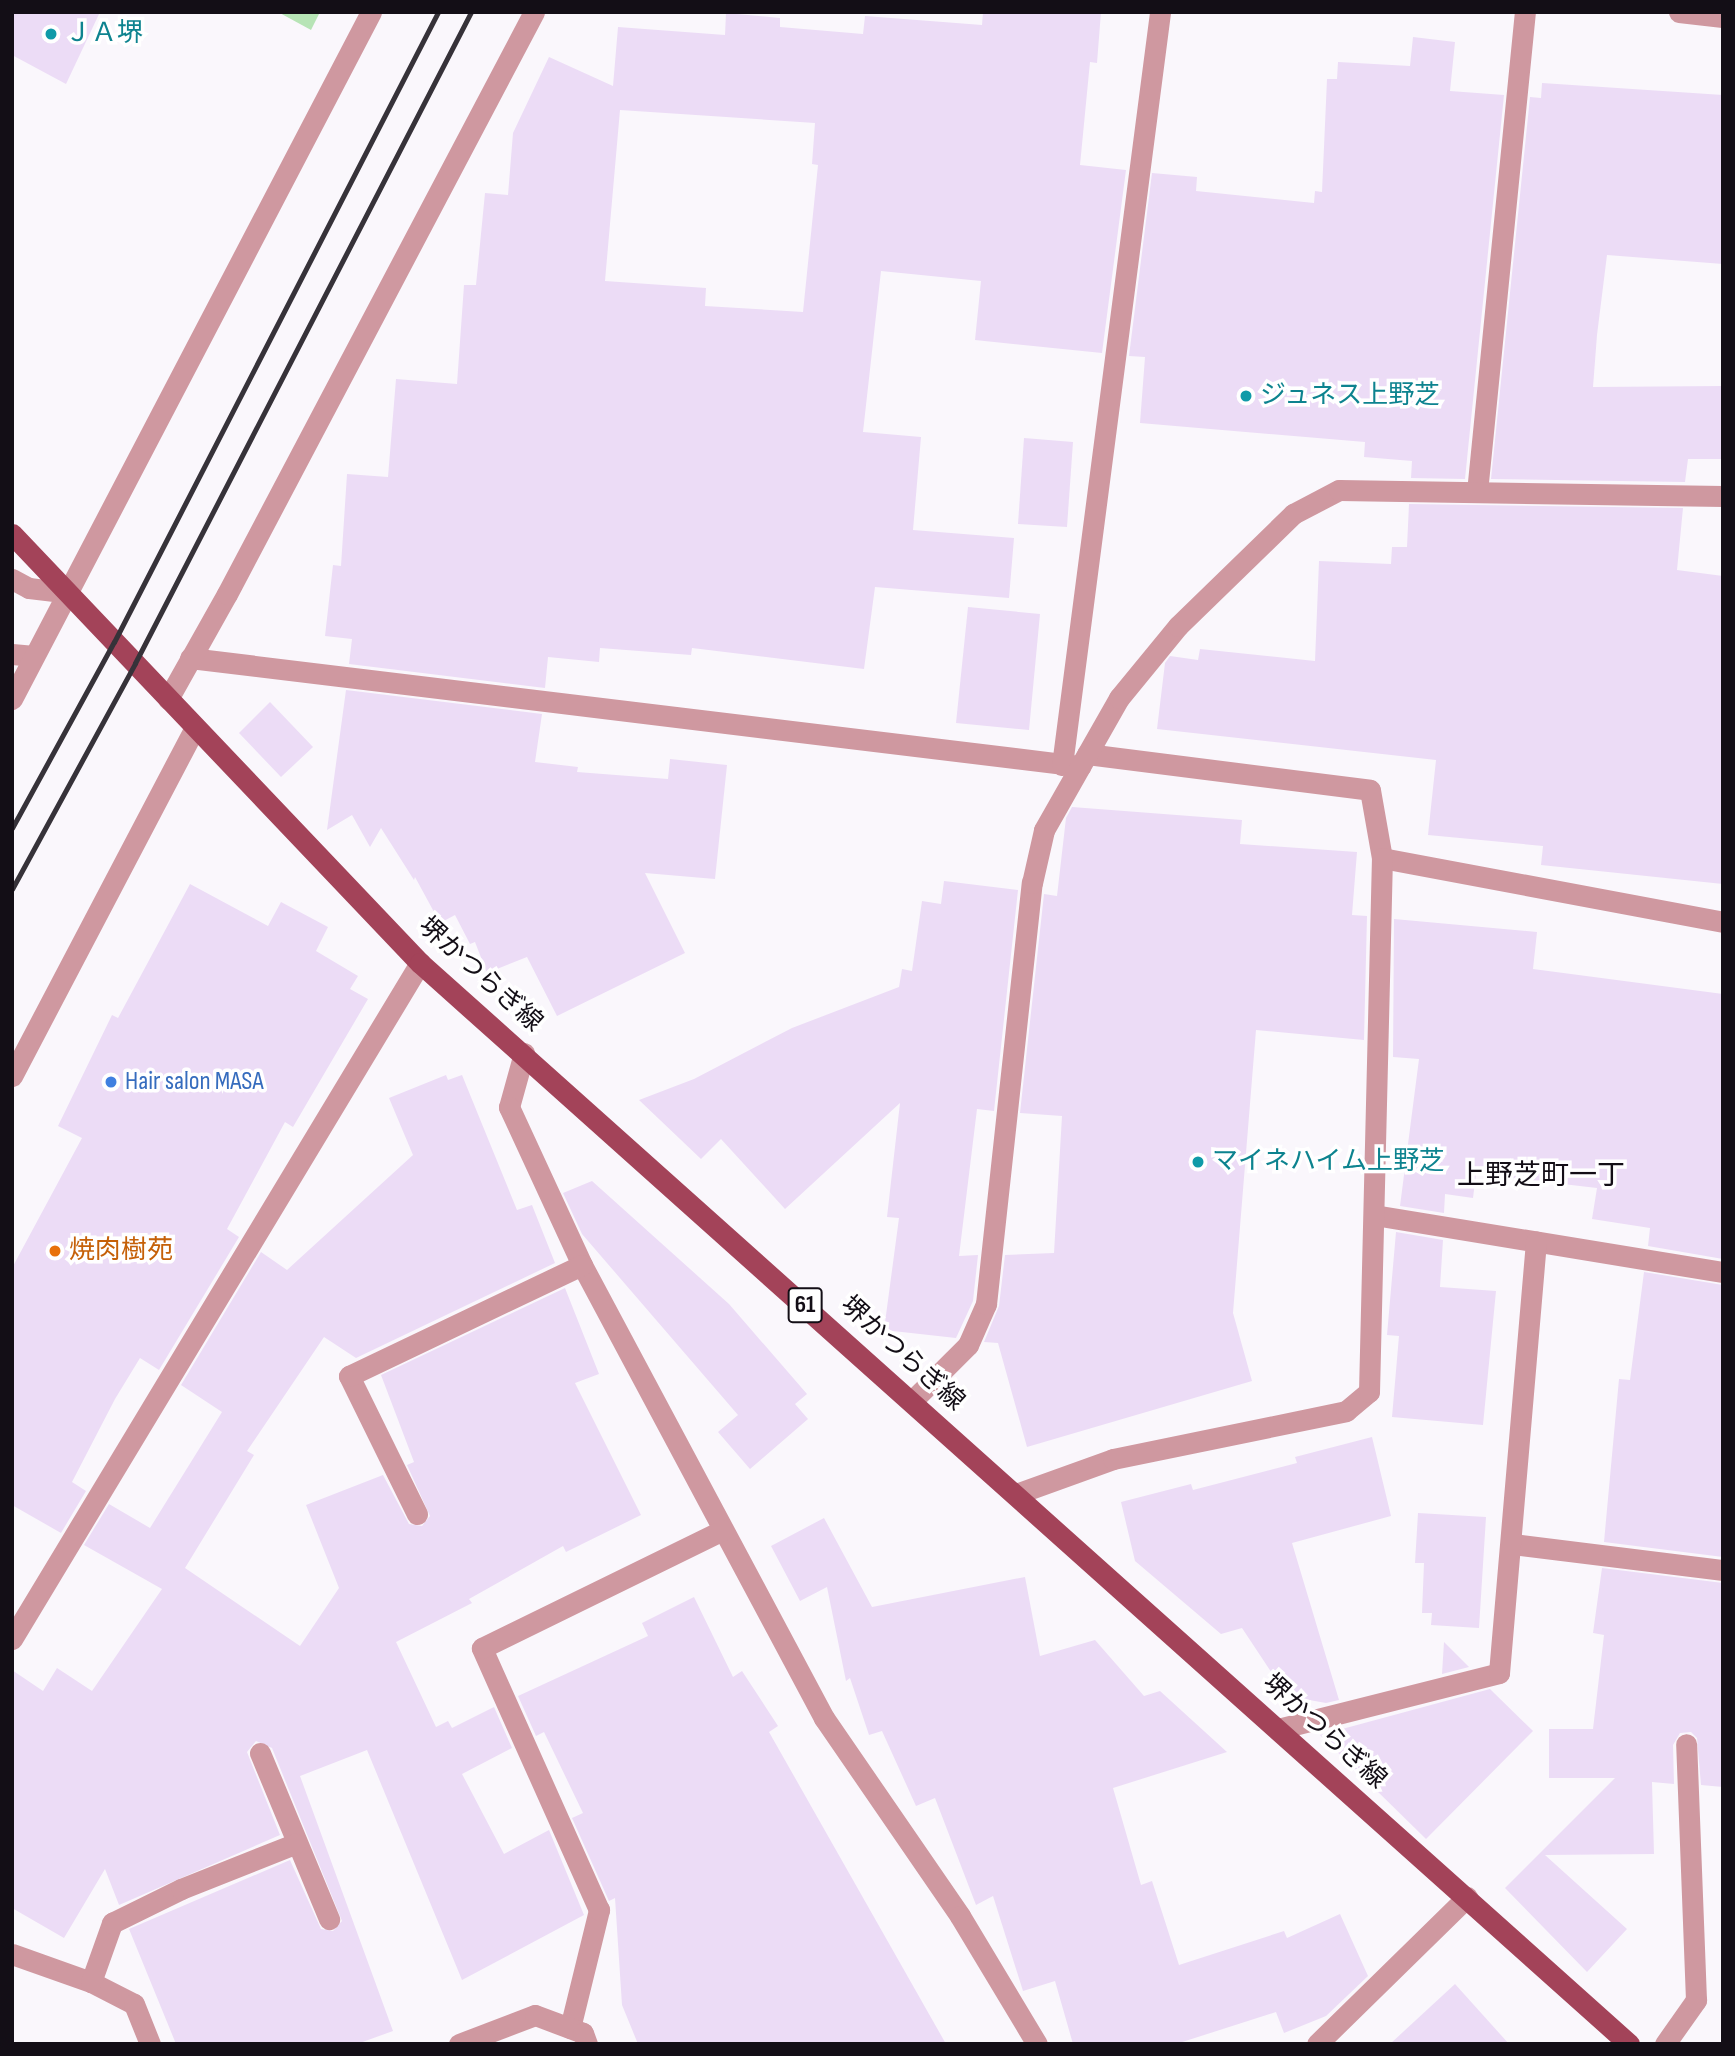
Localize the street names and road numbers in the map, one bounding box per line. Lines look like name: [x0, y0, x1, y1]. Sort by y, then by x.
street label: 堺かつらぎ線: [412, 911, 548, 1039]
road number: 61: [788, 1284, 822, 1325]
street label: 堺かつらぎ線: [834, 1290, 970, 1418]
street label: 堺かつらぎ線: [1256, 1668, 1392, 1796]

